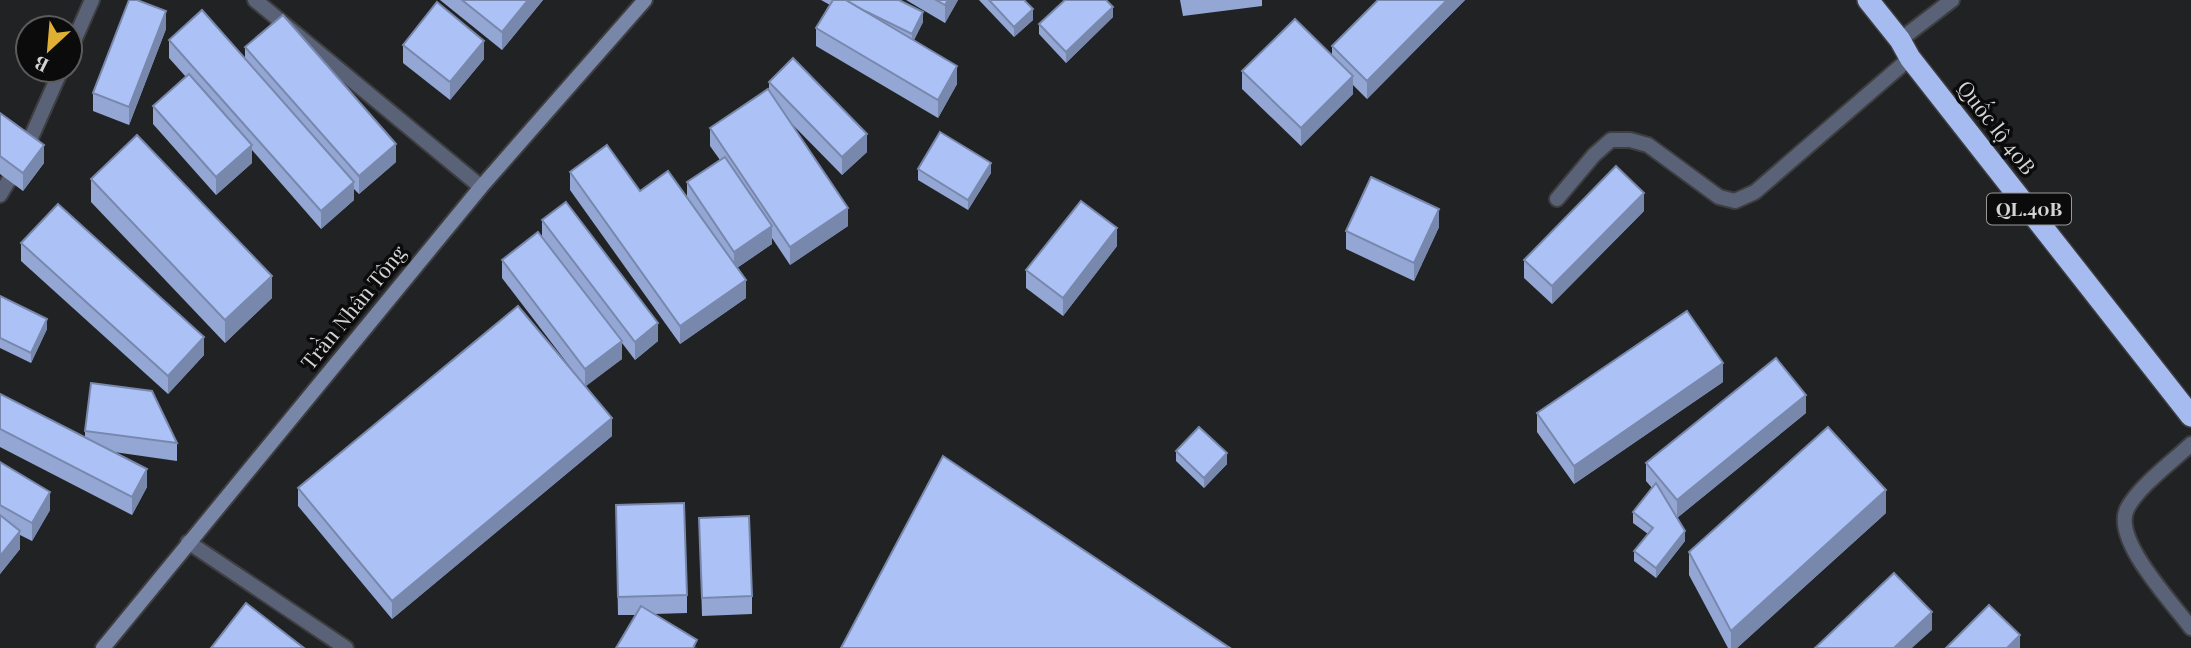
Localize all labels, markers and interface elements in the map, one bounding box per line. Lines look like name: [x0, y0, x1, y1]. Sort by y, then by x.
north arrow: [14, 14, 84, 84]
text: B: [29, 51, 53, 80]
street label: Quốc lộ 40B: [1952, 74, 2043, 180]
road number: QL.40B: [1987, 194, 2071, 224]
street label: Trần Nhân Tông: [294, 239, 411, 375]

